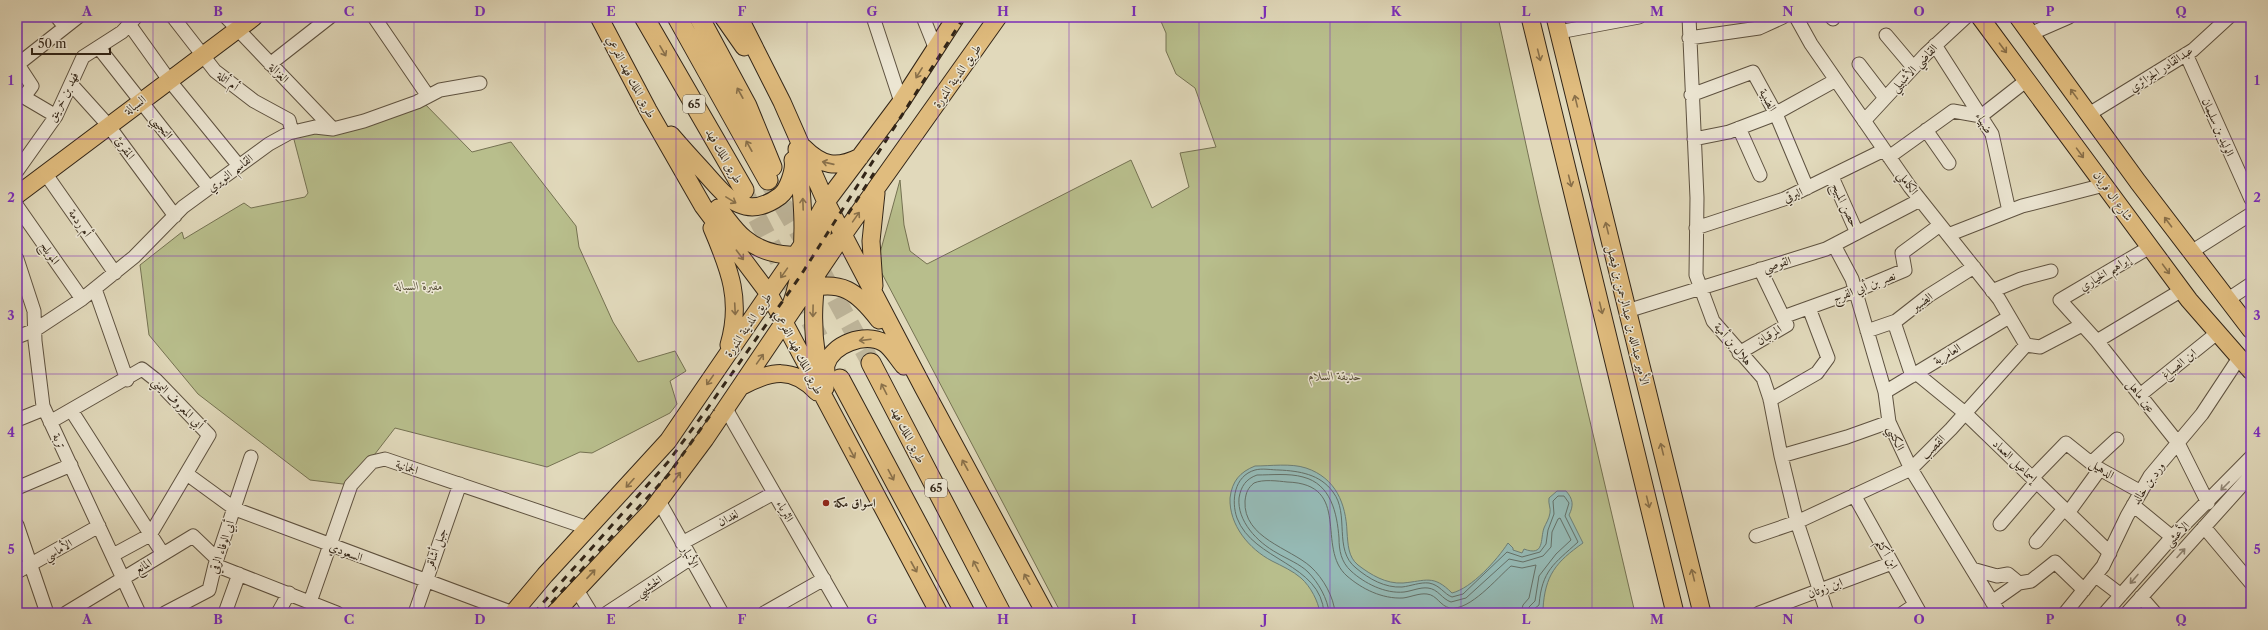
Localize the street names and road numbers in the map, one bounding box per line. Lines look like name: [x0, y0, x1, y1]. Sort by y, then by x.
street label: طريق الملك فهد الفرعي: [601, 33, 659, 122]
street label: القاضي الأشبيلي: [1886, 39, 1944, 98]
street label: طريق المدينة المنورة: [929, 41, 985, 111]
street label: عبدالقادر الجزائري: [2126, 42, 2197, 97]
street label: الغزالة: [265, 59, 293, 87]
street label: أم أثلة: [211, 67, 242, 97]
street label: فهد بن خرينق: [44, 69, 82, 125]
street label: الضبية: [1756, 86, 1781, 114]
street label: السبالة: [120, 91, 149, 118]
road number: 65: [683, 95, 705, 113]
street label: الوليد بن سليمان: [2198, 95, 2238, 159]
street label: ضهياء: [1972, 109, 1996, 137]
street label: التجيبي: [144, 112, 177, 145]
street label: طريق الملك فهد: [702, 125, 746, 187]
street label: المقرئ: [111, 133, 139, 163]
street label: القاسم النويري: [204, 150, 259, 199]
street label: الكاملي: [1891, 168, 1922, 201]
street label: شارع ال فريان: [2087, 168, 2137, 226]
street label: حصن المبيح: [1825, 180, 1862, 231]
street label: البرقي: [1781, 184, 1806, 208]
street label: أم ردمة: [62, 206, 96, 242]
street label: المويلح: [34, 238, 64, 270]
street label: الأمير عبدالله بن عبدالرحمن بن فيصل: [1602, 243, 1654, 387]
street label: إبراهيم الخياري: [2076, 251, 2137, 298]
street label: القوصي: [1761, 252, 1794, 279]
street label: نصر بن أبي الفرج: [1830, 268, 1899, 309]
street label: الضبير: [1906, 289, 1936, 316]
street label: طريق المدينة المنورة: [721, 290, 775, 360]
street label: طريق الملك فهد الفرعي: [770, 309, 827, 398]
street label: هلال بن أمية: [1711, 319, 1756, 368]
street label: المرقبان: [1753, 321, 1785, 349]
street label: العامرية: [1930, 339, 1965, 369]
street label: ابن الصباغ: [2158, 345, 2202, 385]
street label: أبي المعروف اليمني: [146, 374, 208, 435]
street label: عين ماهل: [2122, 376, 2159, 417]
street label: طريق الملك فهد: [887, 404, 929, 466]
street label: الكتبي: [1880, 423, 1909, 455]
street label: تربة: [49, 431, 70, 451]
street label: القصب: [1917, 431, 1949, 463]
street label: إسماعيل العماد: [1989, 436, 2042, 488]
street label: الدهيل: [2086, 455, 2118, 484]
street label: الجمانية: [394, 456, 421, 477]
street label: ورد بن خالد: [2128, 459, 2168, 507]
road number: 65: [925, 479, 947, 497]
street label: الثرياء: [772, 497, 798, 525]
street label: لغدان: [715, 506, 741, 529]
street label: الأعشى: [2160, 517, 2194, 551]
street label: أبي الوفاء الرقي: [206, 518, 240, 576]
street label: جبل أشاقر: [421, 526, 452, 573]
street label: الأماسي: [40, 534, 77, 567]
street label: ابن أكثم: [1869, 536, 1902, 574]
street label: السعودي: [326, 538, 365, 568]
street label: الأنبار: [678, 542, 704, 571]
street label: المانع: [131, 554, 157, 580]
street label: الخشيبي: [633, 571, 668, 604]
street label: ابن زوتان: [1805, 574, 1845, 602]

